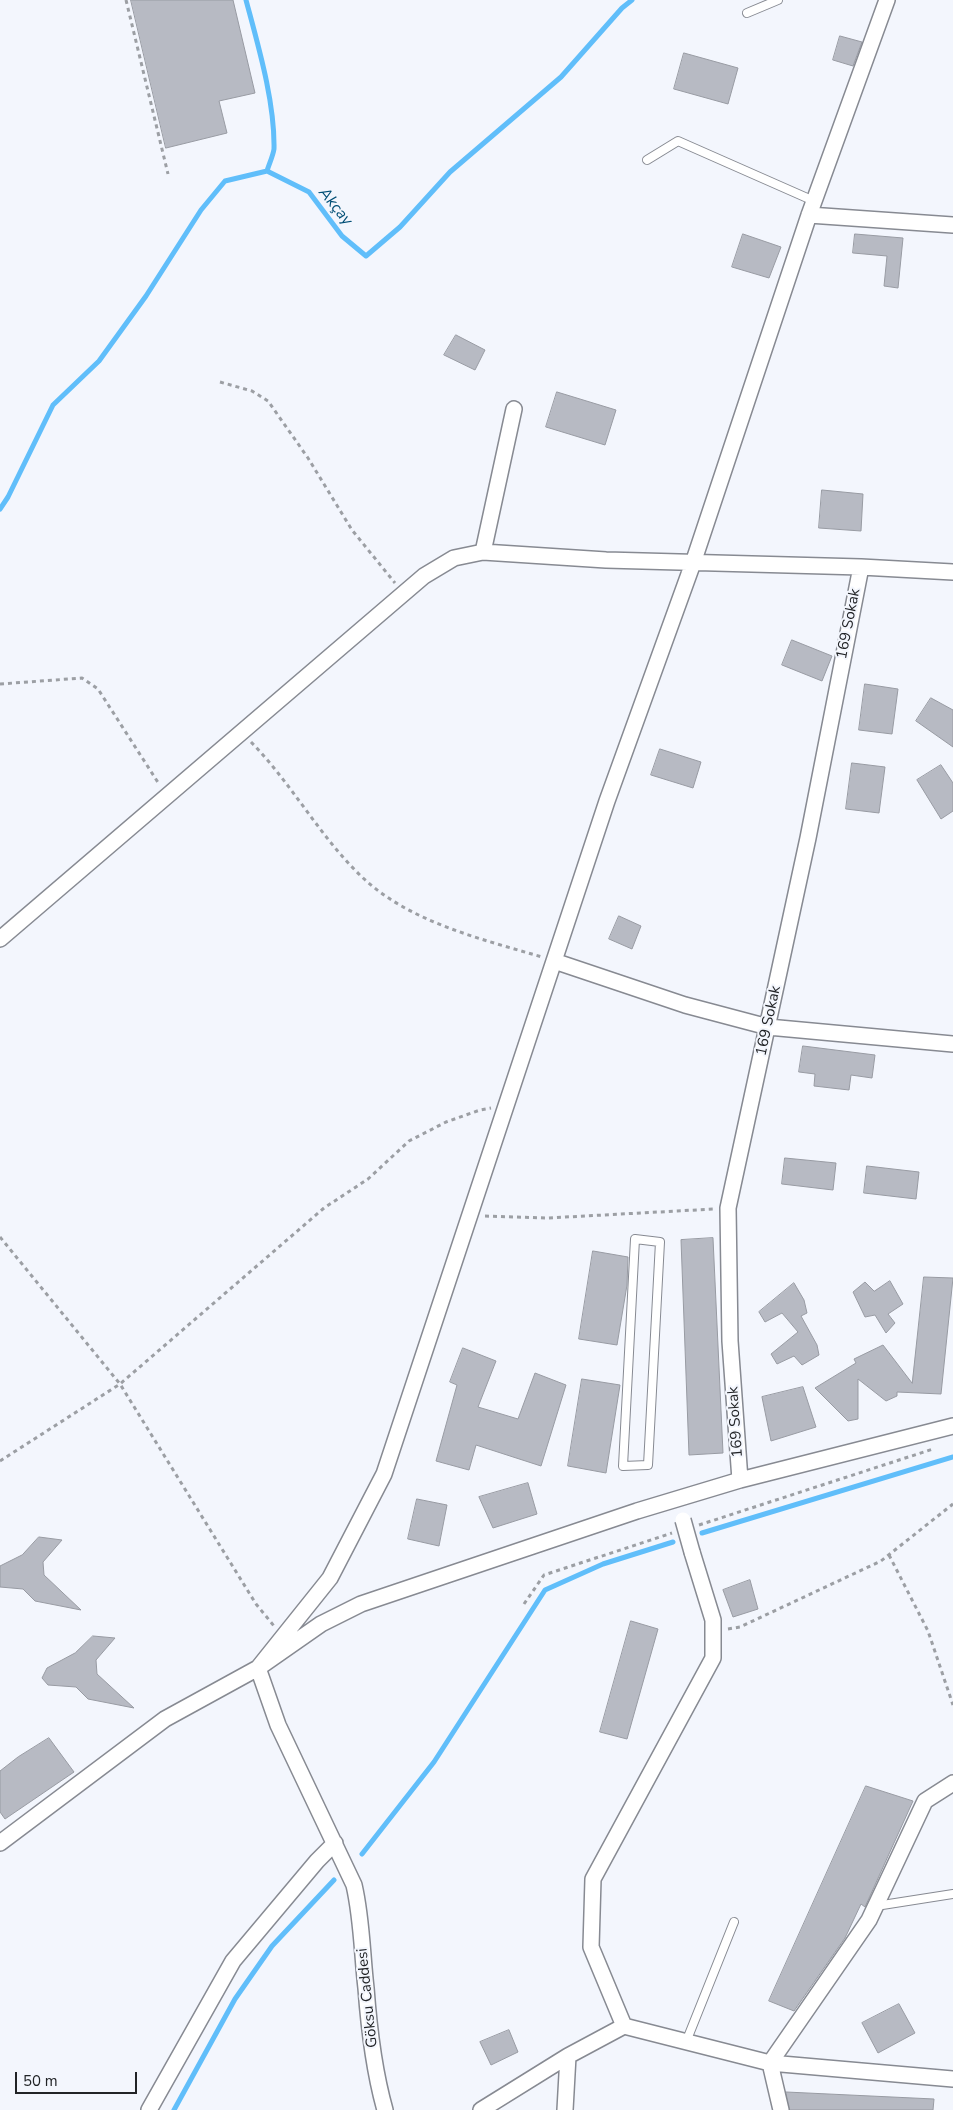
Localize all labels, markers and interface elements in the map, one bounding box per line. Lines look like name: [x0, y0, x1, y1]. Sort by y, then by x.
water label: Akçay: [314, 184, 356, 230]
street label: 169 Sokak: [833, 587, 865, 661]
street label: 169 Sokak: [753, 984, 785, 1058]
street label: 169 Sokak: [725, 1386, 747, 1458]
street label: Göksu Caddesi: [354, 1947, 382, 2049]
scale bar: [18, 2062, 140, 2094]
text: 50 m: [23, 2071, 58, 2091]

